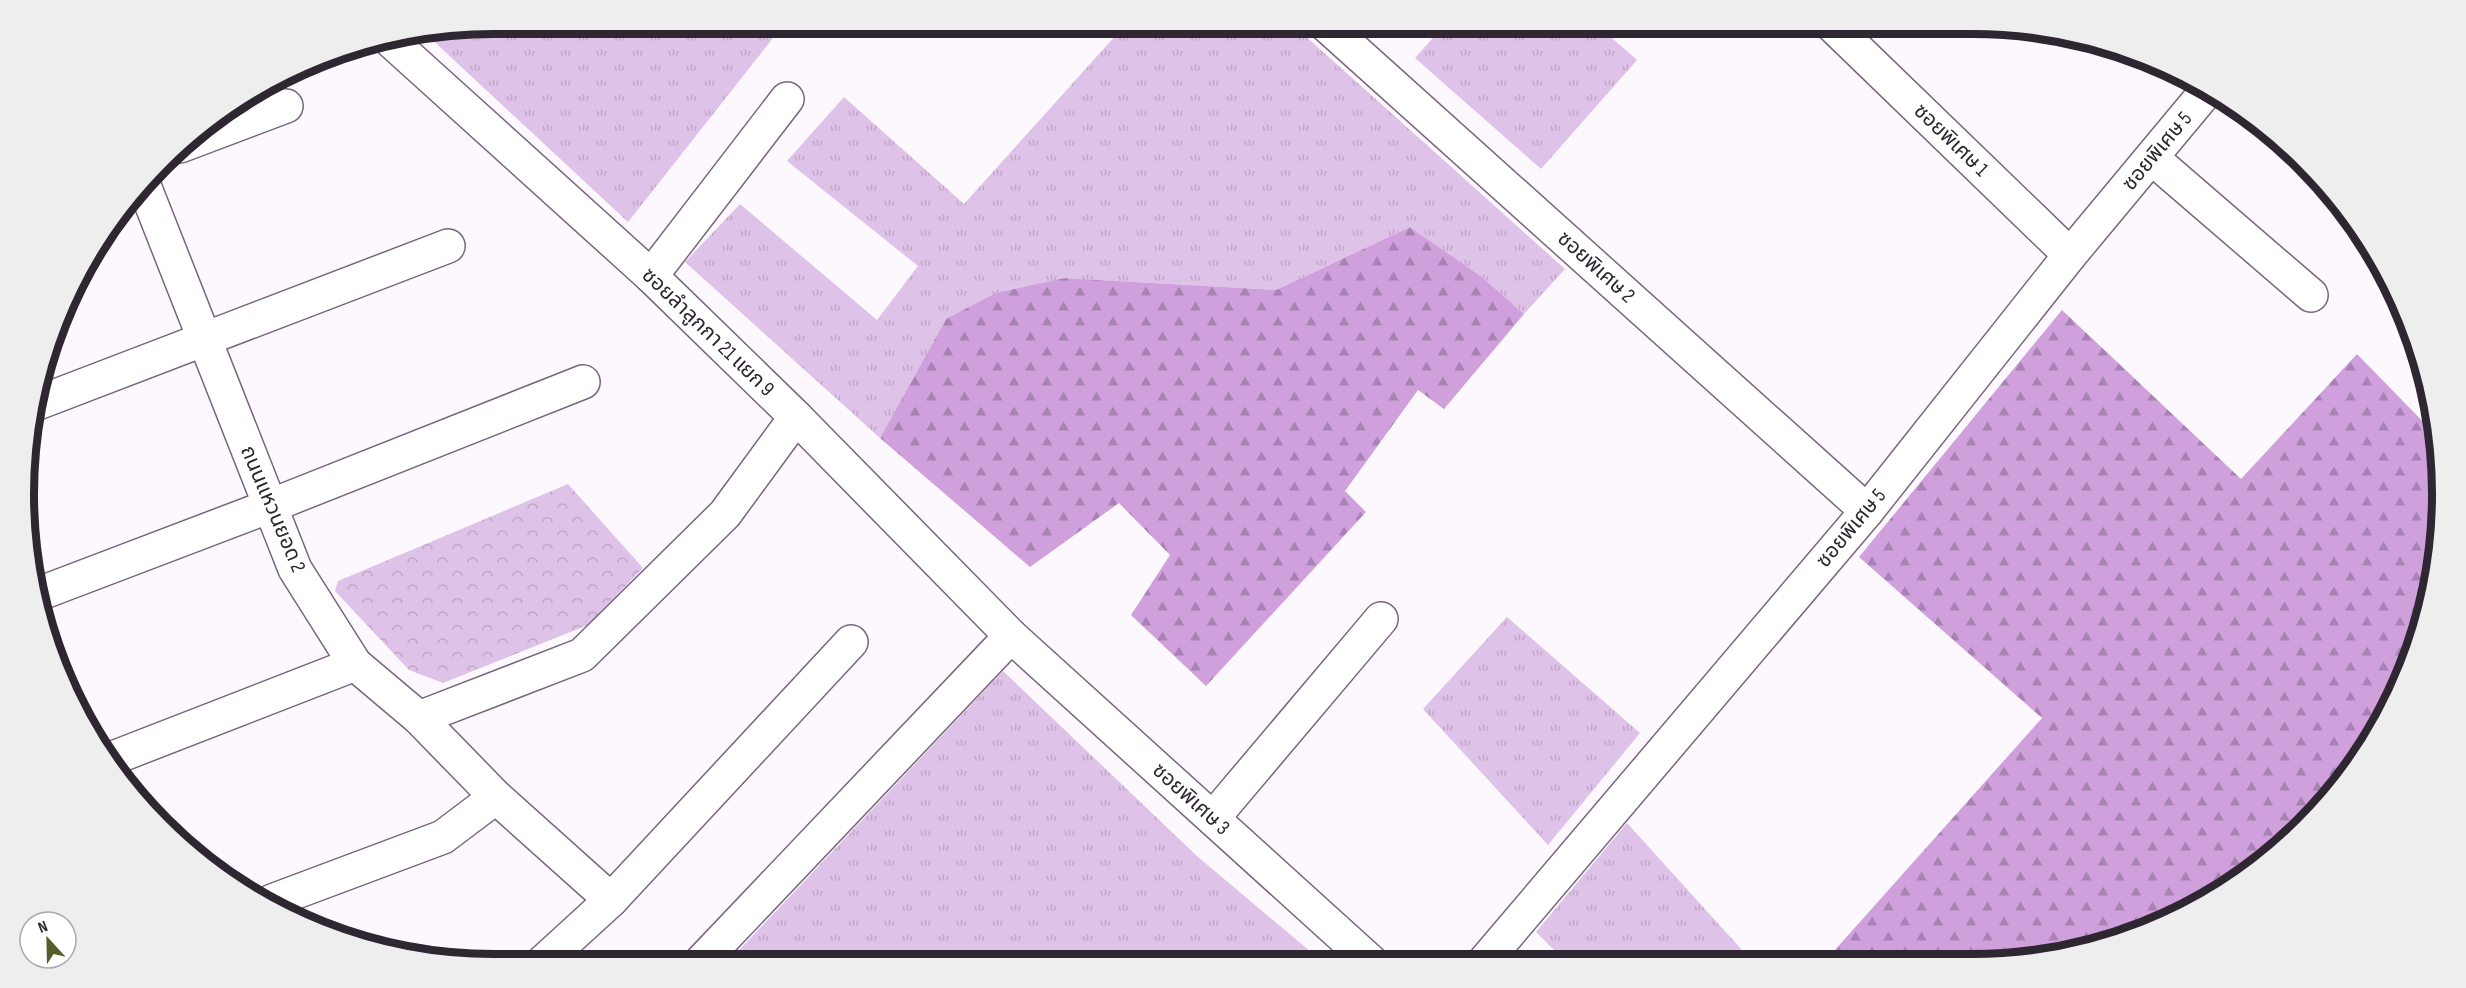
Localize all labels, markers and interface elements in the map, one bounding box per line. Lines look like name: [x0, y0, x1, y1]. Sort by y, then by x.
street label: ซอยพิเศษ 1: [1908, 98, 1994, 182]
street label: ซอยพิเศษ 5: [2117, 107, 2197, 195]
street label: ซอยพิเศษ 2: [1552, 226, 1640, 308]
street label: ซอยลำลูกกา 21 แยก 9: [637, 263, 779, 401]
street label: ถนนแหวนยอด 2: [235, 442, 311, 576]
street label: ซอยพิเศษ 5: [1811, 484, 1891, 572]
street label: ซอยพิเศษ 3: [1147, 758, 1235, 840]
north arrow: [18, 910, 78, 970]
text: N: [35, 917, 50, 938]

